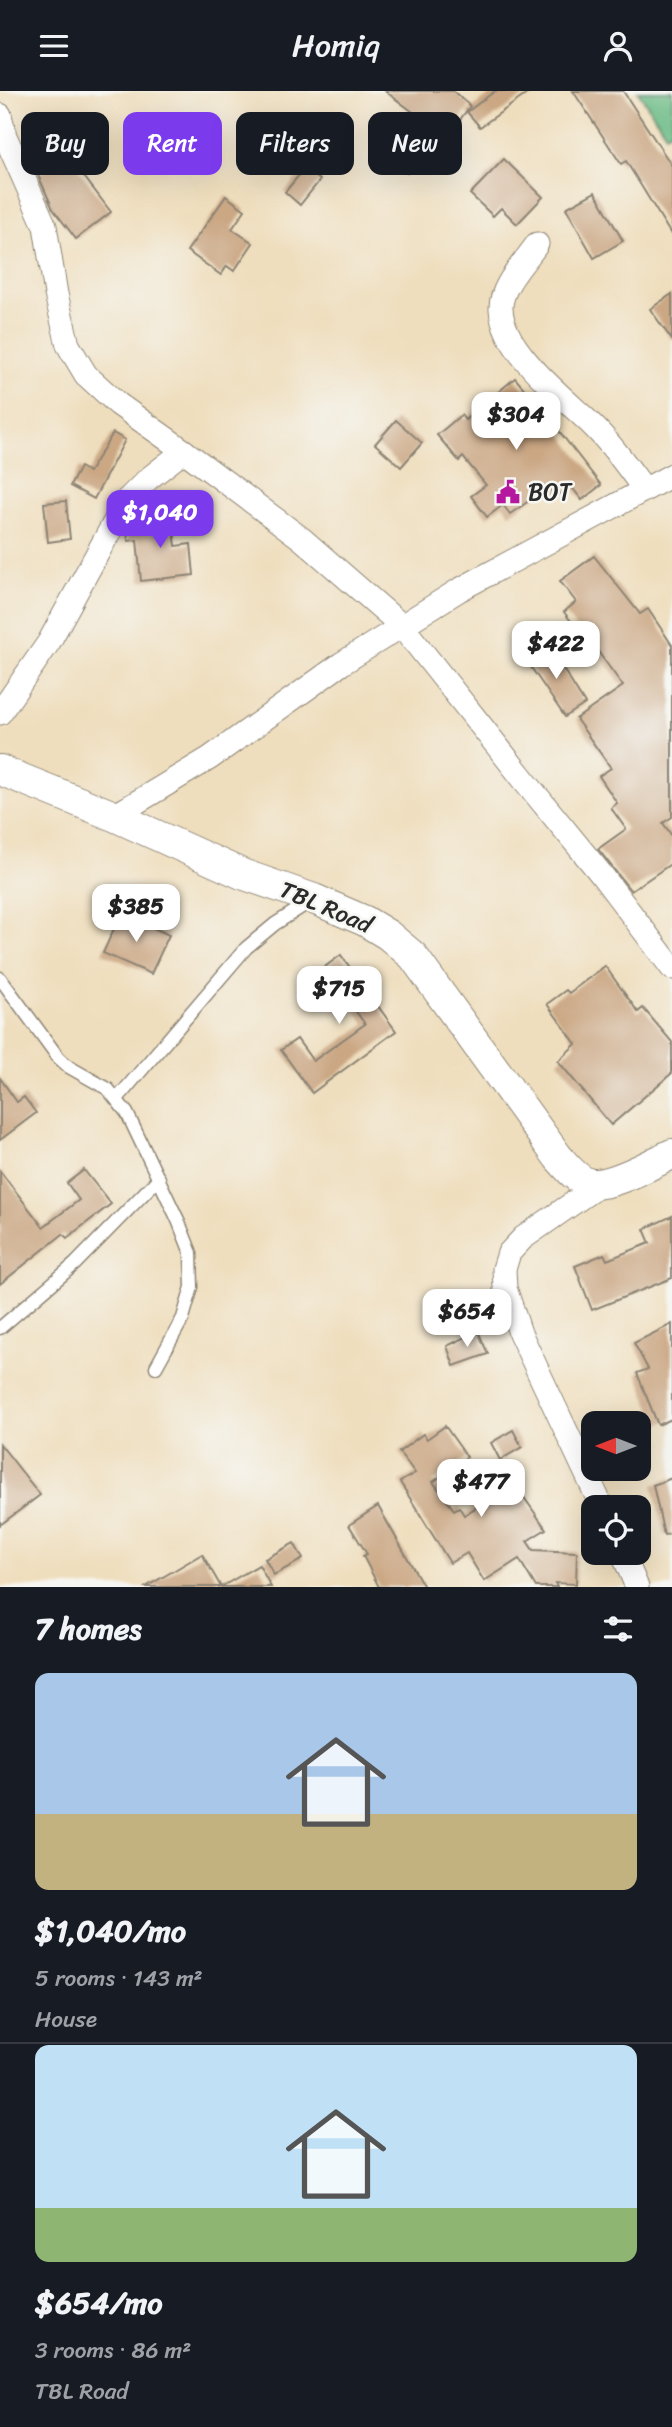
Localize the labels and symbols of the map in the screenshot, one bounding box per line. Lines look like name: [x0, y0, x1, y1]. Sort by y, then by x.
pin: $304: [475, 393, 557, 452]
place label: BOT: [528, 471, 573, 513]
public building icon: BOT: [494, 478, 522, 506]
pin: $1,040: [103, 491, 217, 550]
pin: $422: [515, 621, 597, 681]
street label: TBL Road: [273, 869, 381, 946]
pin: $385: [95, 885, 177, 944]
pin: $715: [298, 967, 380, 1026]
pin: $654: [426, 1289, 508, 1349]
north arrow: [581, 1411, 651, 1481]
pin: $477: [440, 1459, 522, 1519]

